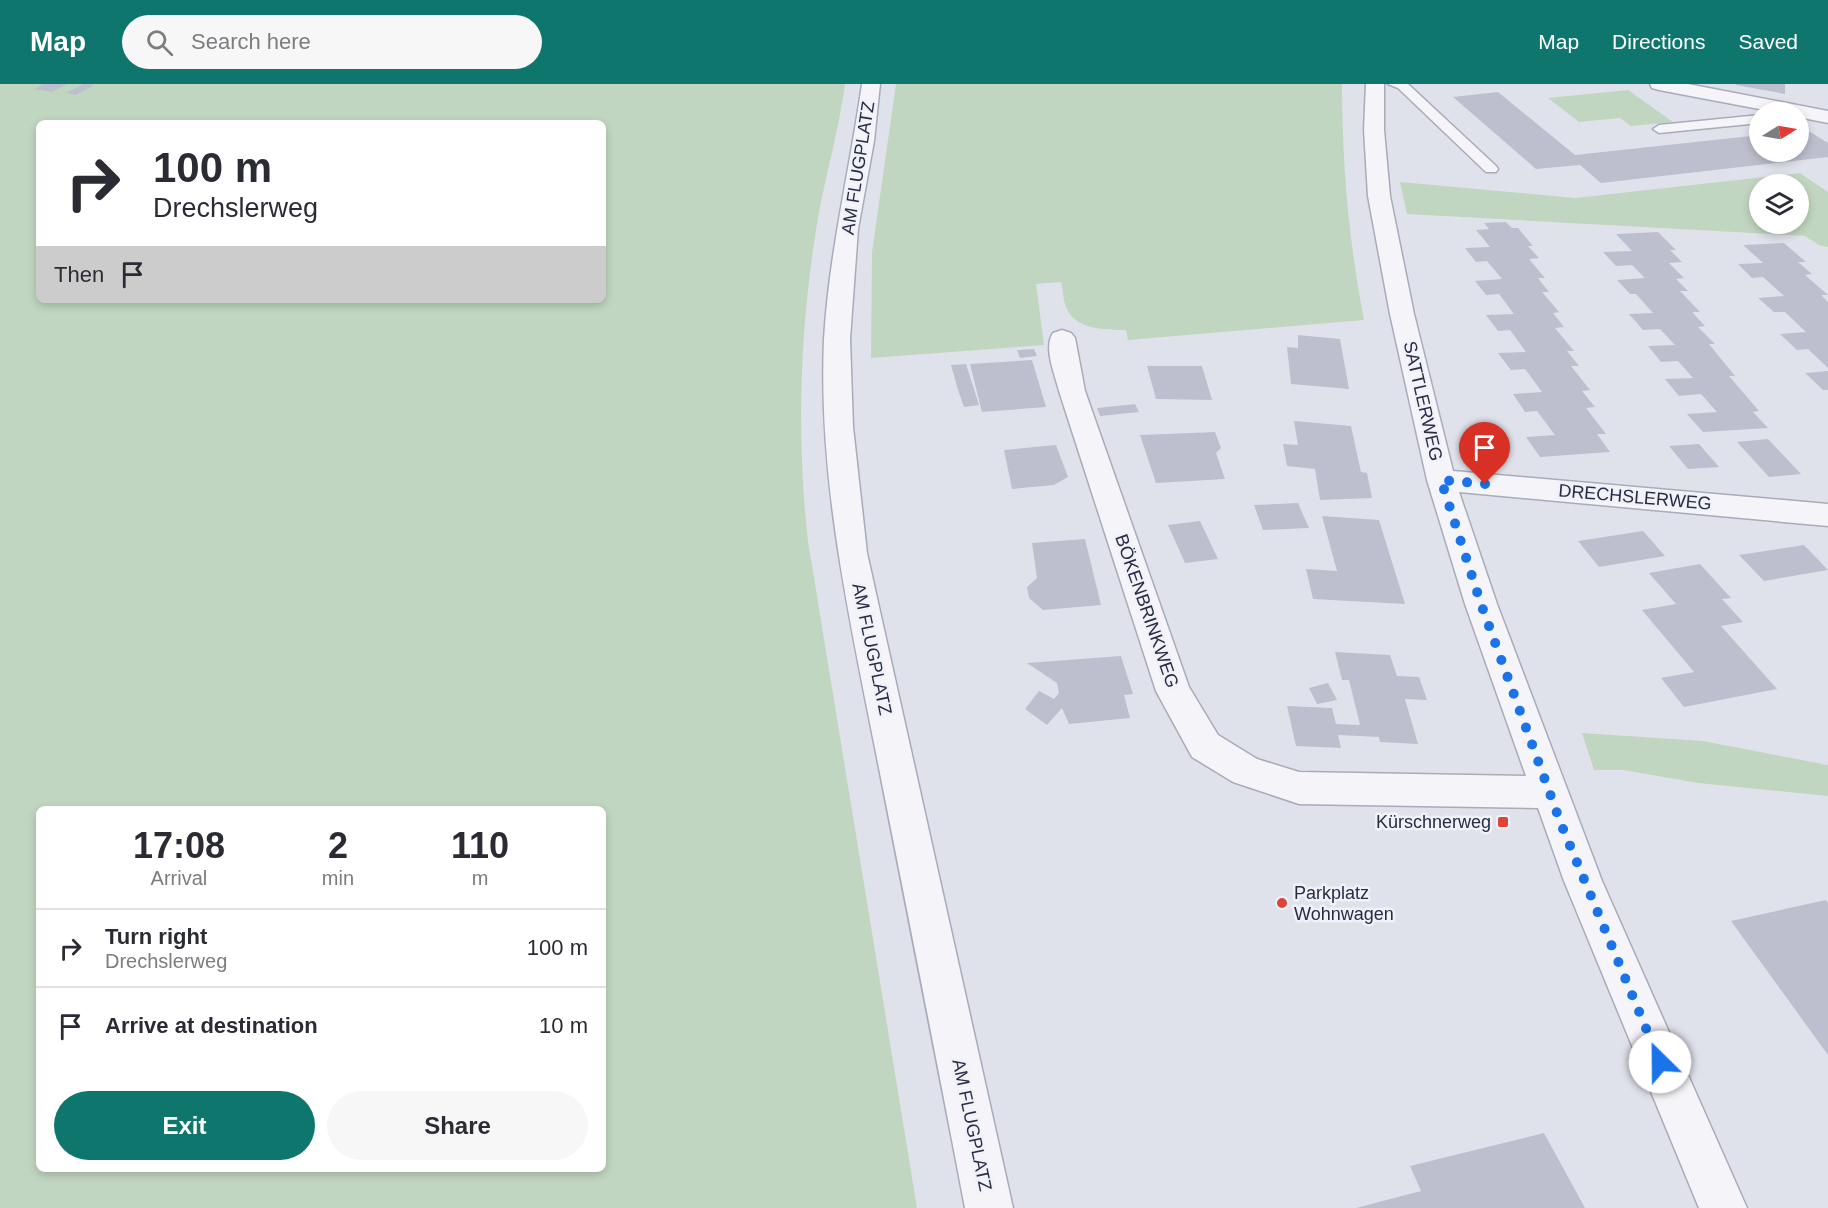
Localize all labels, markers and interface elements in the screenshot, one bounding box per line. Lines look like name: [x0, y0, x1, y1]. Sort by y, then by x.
search box: [122, 15, 542, 69]
text: Map: [30, 26, 86, 57]
icon: search: [143, 26, 176, 59]
text: Search here: [191, 29, 311, 54]
text: Map: [1538, 30, 1579, 53]
text: Directions: [1612, 30, 1705, 53]
text: Saved: [1738, 30, 1798, 53]
street label: AM FLUGPLATZ: [838, 100, 878, 236]
north arrow: [1749, 102, 1809, 162]
map controls: [1749, 102, 1809, 234]
icon: right: [54, 144, 132, 222]
text: 100 m: [153, 144, 272, 191]
button: layers: [1749, 174, 1809, 234]
text: Drechslerweg: [153, 193, 318, 223]
icon: arrive: [116, 258, 149, 291]
text: Then: [54, 262, 104, 287]
street label: SATTLERWEG: [1399, 339, 1447, 463]
pin: [1459, 422, 1510, 484]
icon: arrive: [1468, 431, 1501, 464]
street label: DRECHSLERWEG: [1558, 480, 1712, 514]
street label: BÖKENBRINKWEG: [1111, 532, 1183, 690]
street label: AM FLUGPLATZ: [848, 581, 896, 717]
place label: Kürschnerweg: [1376, 812, 1491, 832]
marker: Kürschnerweg: [1496, 815, 1510, 829]
text: 17:08: [133, 825, 225, 866]
text: 2: [328, 825, 348, 866]
text: 110: [451, 825, 509, 866]
text: Arrival: [151, 867, 207, 889]
text: min: [322, 867, 354, 889]
text: m: [472, 867, 488, 889]
place label: Parkplatz Wohnwagen: [1294, 883, 1394, 924]
marker: Parkplatz Wohnwagen: [1275, 896, 1289, 910]
text: Turn right: [105, 924, 207, 949]
icon: right: [54, 932, 87, 965]
text: 100 m: [527, 935, 588, 960]
text: Drechslerweg: [105, 950, 227, 972]
icon: arrive: [54, 1010, 87, 1043]
text: Arrive at destination: [105, 1013, 318, 1038]
text: 10 m: [539, 1013, 588, 1038]
position arrow: [1628, 1030, 1692, 1094]
street label: AM FLUGPLATZ: [948, 1057, 996, 1193]
button: Exit: [54, 1091, 315, 1160]
button: Share: [327, 1091, 588, 1160]

